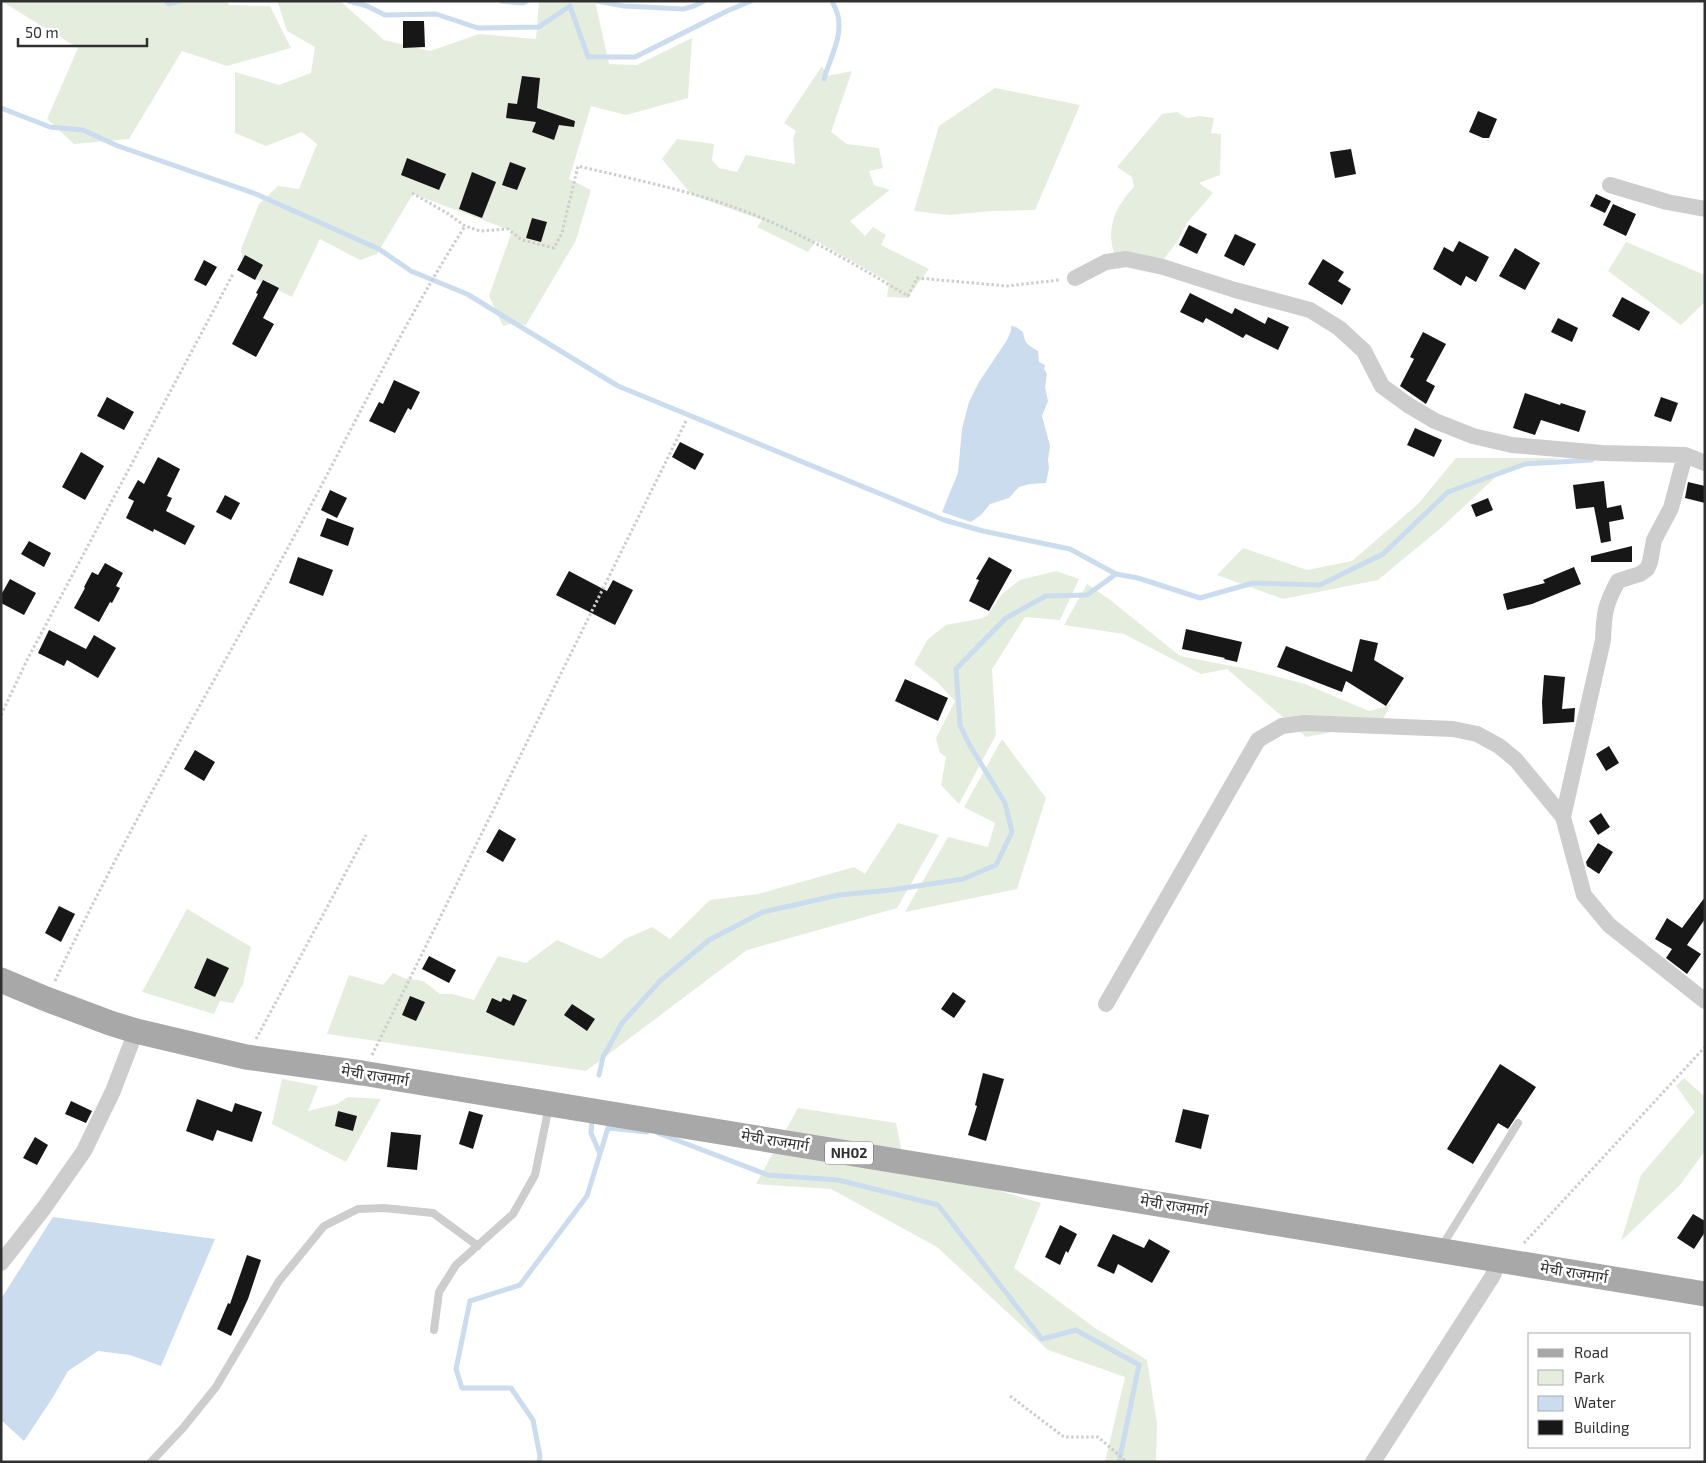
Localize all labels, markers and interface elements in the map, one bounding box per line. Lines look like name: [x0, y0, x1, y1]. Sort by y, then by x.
scale bar: [18, 15, 146, 47]
text: 50 m: [25, 23, 59, 41]
street label: मेची राजमार्ग: [340, 1061, 411, 1089]
street label: मेची राजमार्ग: [740, 1126, 811, 1154]
road number: NH02: [825, 1142, 873, 1164]
street label: मेची राजमार्ग: [1139, 1191, 1210, 1219]
street label: मेची राजमार्ग: [1539, 1258, 1610, 1286]
legend: [1528, 1333, 1691, 1448]
text: Road: [1574, 1343, 1609, 1361]
text: Park: [1574, 1368, 1605, 1386]
text: Water: [1574, 1393, 1616, 1411]
text: Building: [1574, 1418, 1630, 1436]

